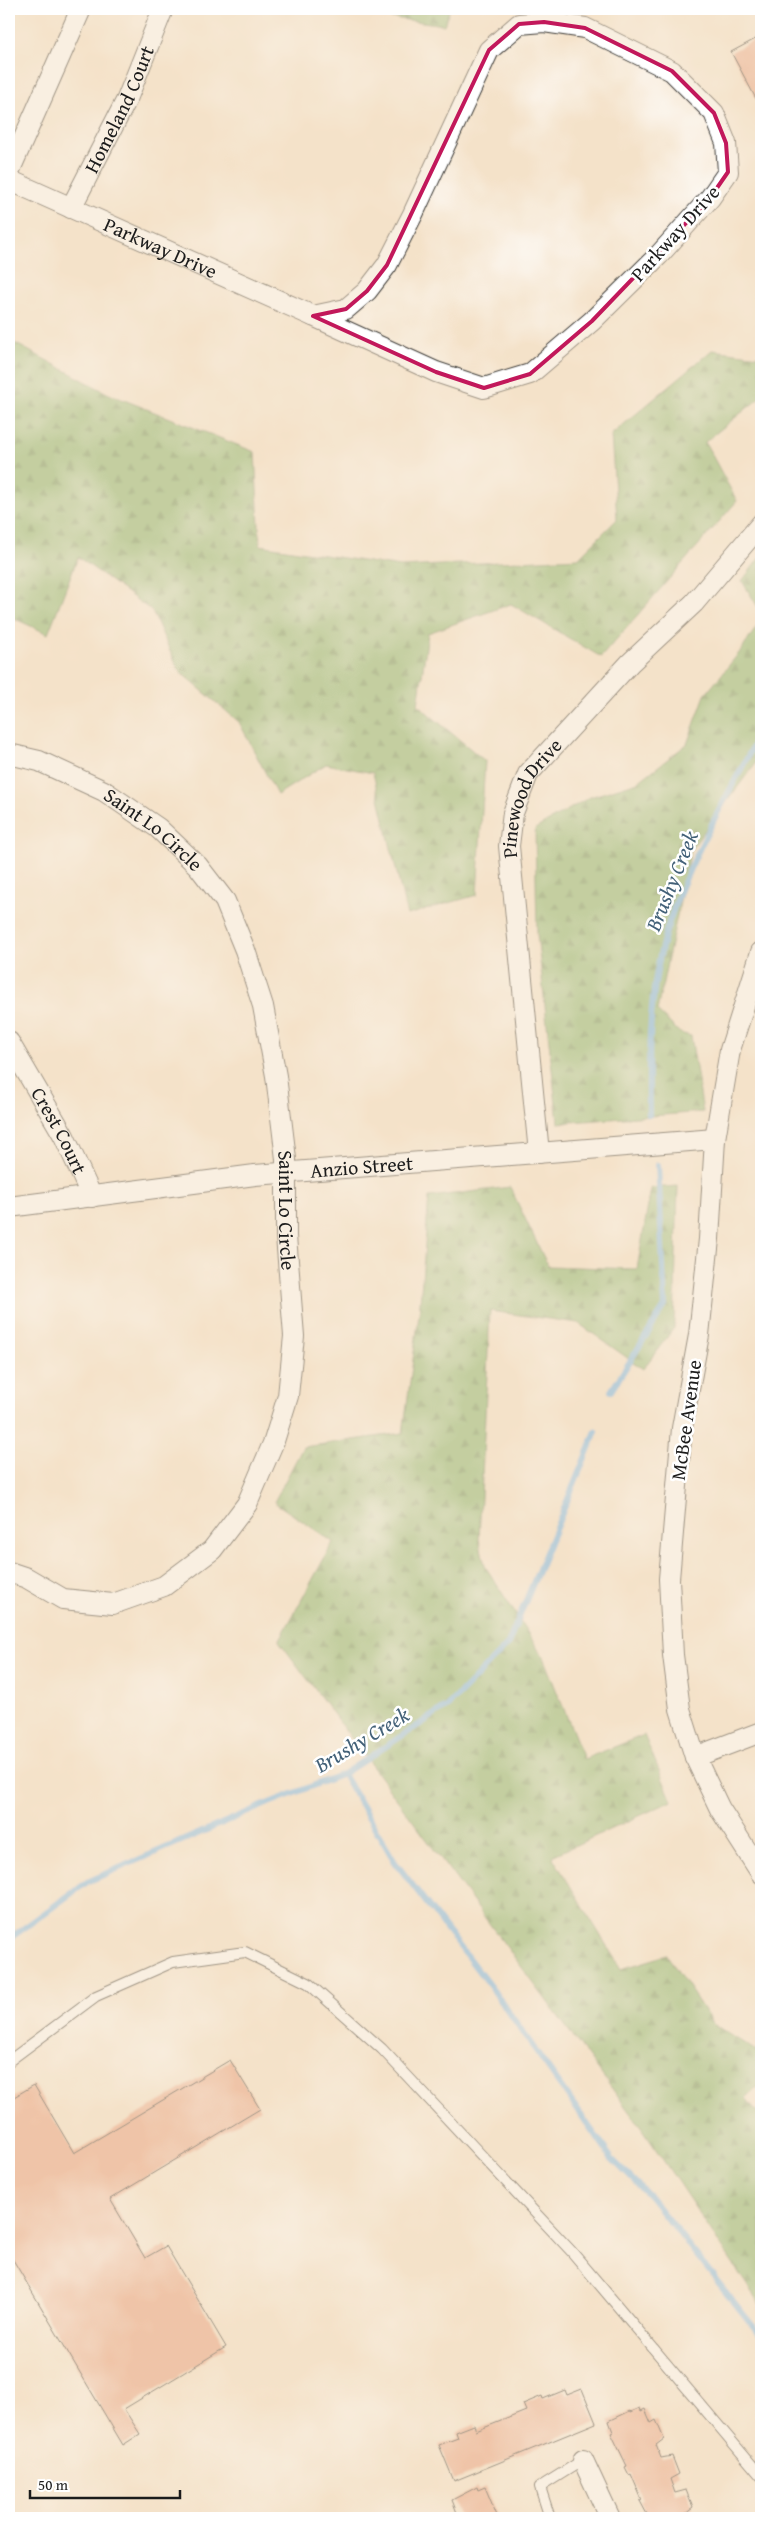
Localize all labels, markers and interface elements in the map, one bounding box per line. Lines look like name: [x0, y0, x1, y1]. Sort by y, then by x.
street label: Homeland Court: [76, 41, 161, 178]
street label: Parkway Drive: [623, 178, 726, 287]
street label: Parkway Drive: [99, 209, 222, 285]
street label: Pinewood Drive: [494, 731, 568, 860]
street label: Saint Lo Circle: [98, 780, 210, 877]
water label: Brushy Creek: [637, 826, 706, 936]
street label: Crest Court: [24, 1082, 95, 1179]
street label: Anzio Street: [309, 1148, 414, 1185]
street label: Saint Lo Circle: [271, 1149, 304, 1271]
street label: McBee Avenue: [663, 1358, 708, 1482]
water label: Brushy Creek: [308, 1699, 415, 1781]
scale bar: [30, 2467, 180, 2499]
text: 50 m: [38, 2474, 69, 2495]

